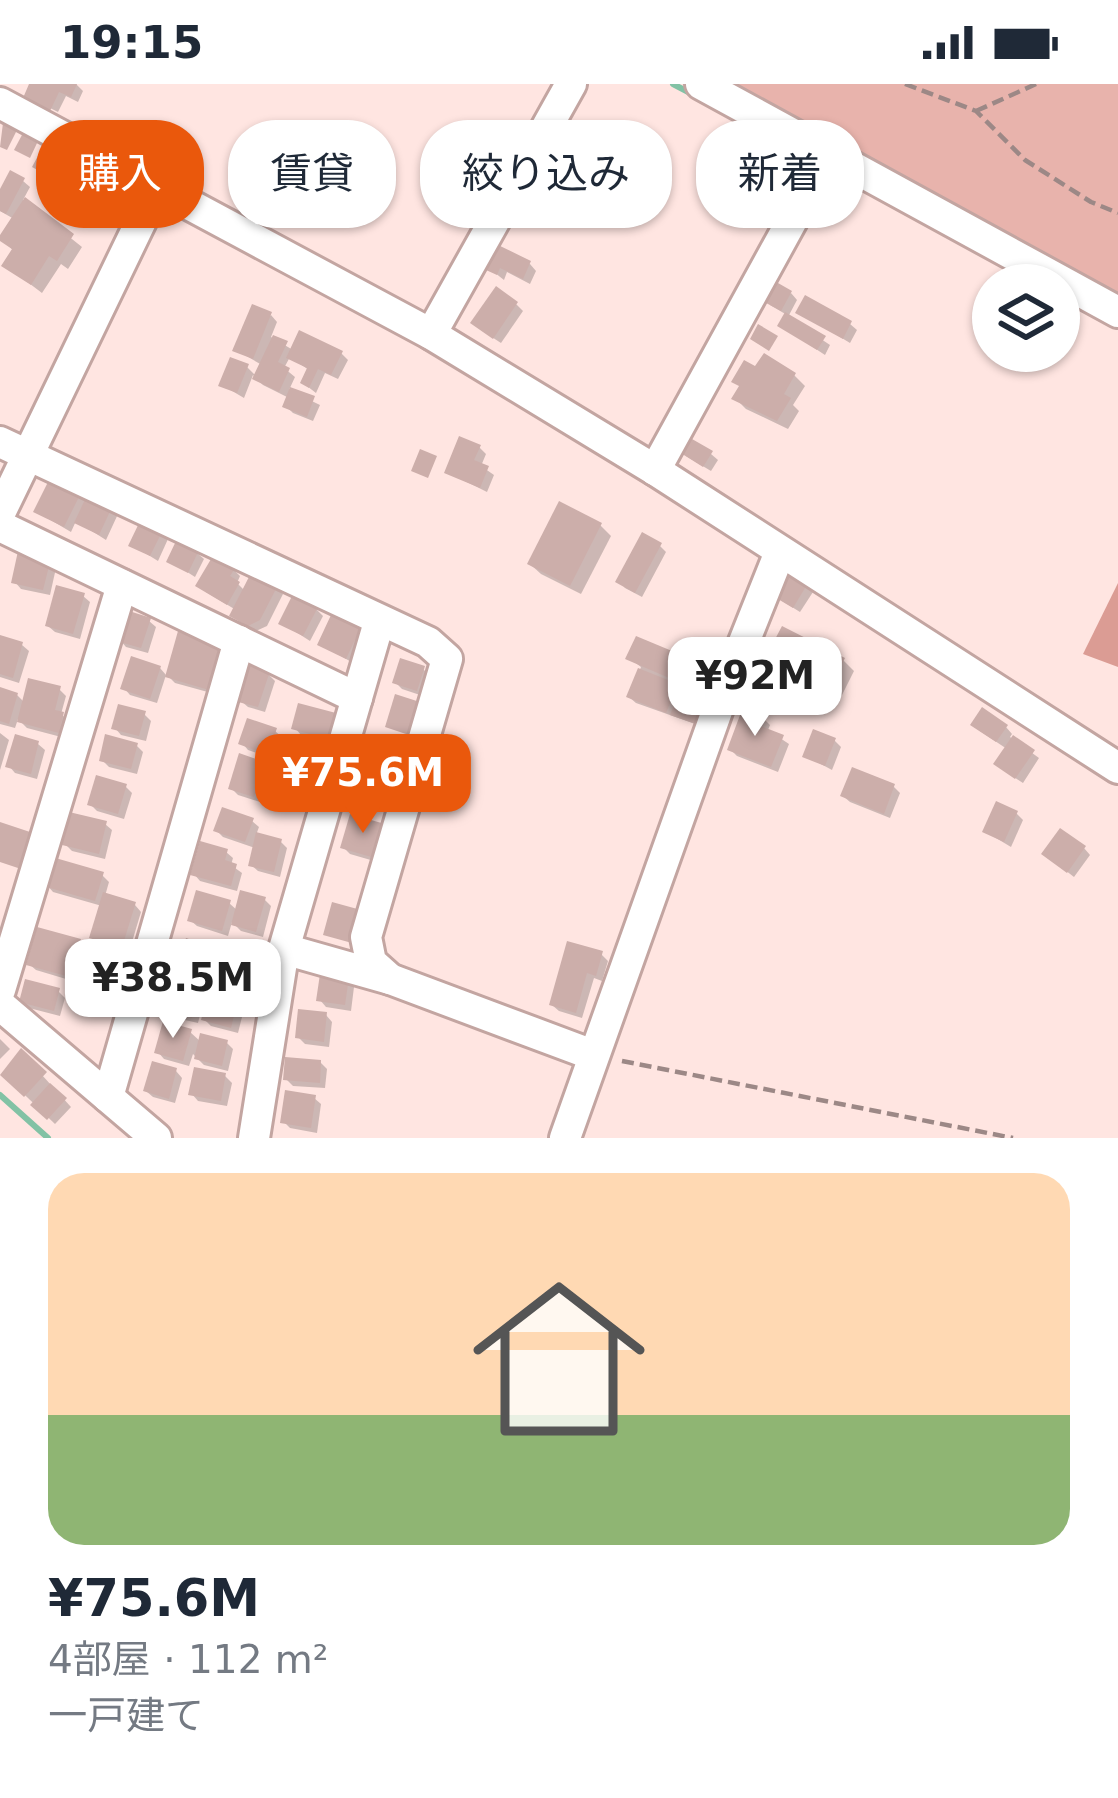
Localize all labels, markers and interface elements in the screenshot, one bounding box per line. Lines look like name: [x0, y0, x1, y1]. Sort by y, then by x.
text: 19:15: [60, 16, 203, 69]
chip: 購入: [36, 120, 204, 228]
chip: 賃貸: [228, 120, 396, 228]
chip: 絞り込み: [420, 120, 672, 228]
chip: 新着: [696, 120, 864, 228]
map controls: [972, 264, 1080, 372]
button: layers: [972, 264, 1080, 372]
pin: ¥92M: [684, 637, 826, 739]
text: ¥92M: [695, 653, 815, 698]
pin: ¥75.6M: [265, 734, 461, 836]
text: ¥75.6M: [282, 750, 444, 795]
pin: ¥38.5M: [75, 939, 271, 1041]
text: ¥38.5M: [92, 955, 254, 1000]
icon: home: [451, 1251, 667, 1467]
text: ¥75.6M: [48, 1569, 260, 1628]
text: 4部屋 · 112 m²: [48, 1637, 328, 1682]
text: 一戸建て: [48, 1693, 204, 1738]

